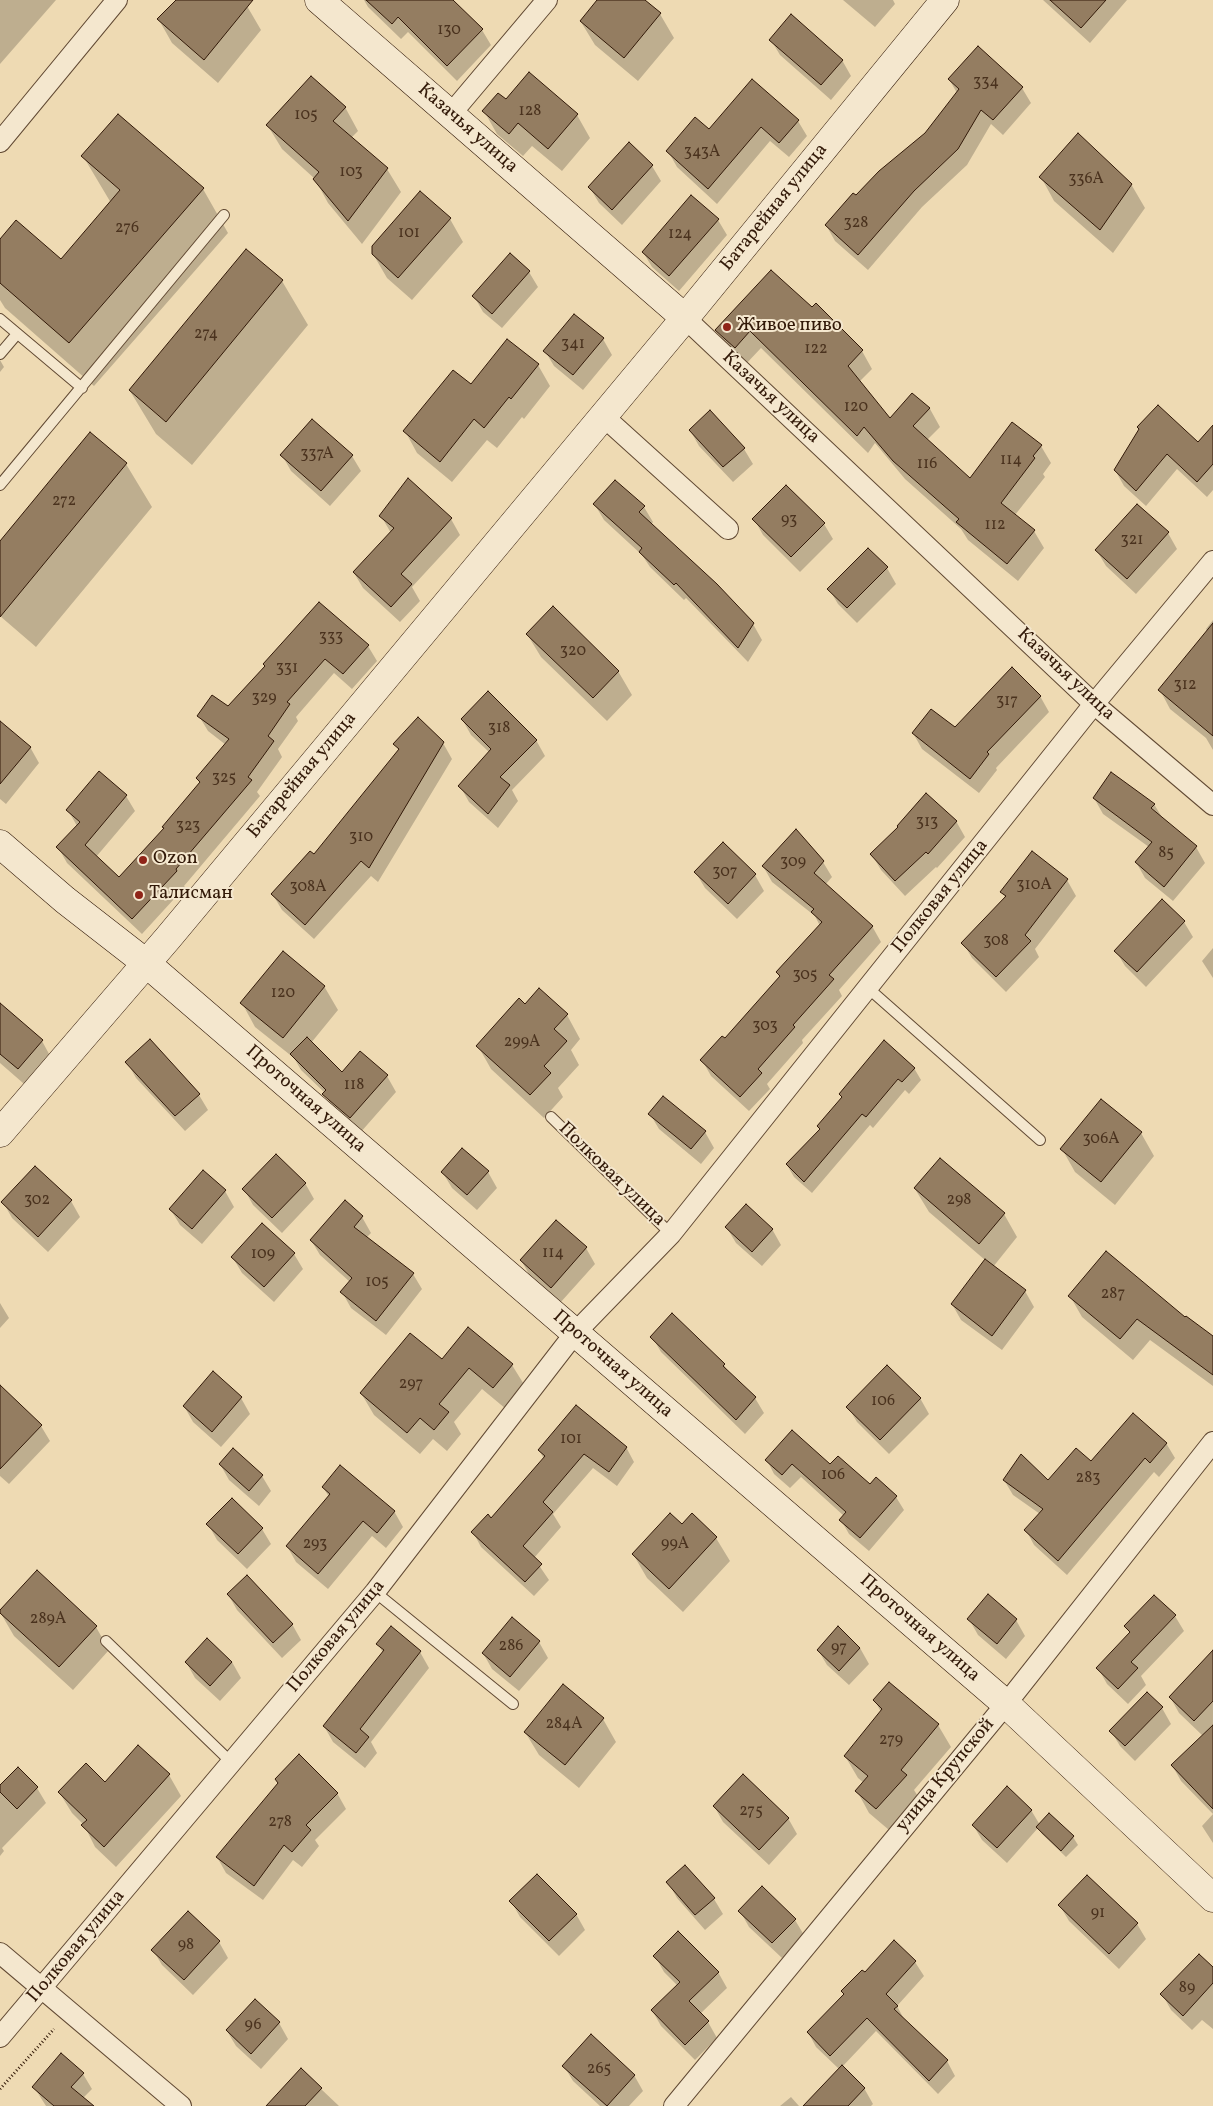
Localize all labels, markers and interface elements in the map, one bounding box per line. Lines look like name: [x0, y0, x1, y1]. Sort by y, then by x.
house number: 130: [437, 21, 461, 41]
house number: 334: [973, 73, 999, 93]
street label: Казачья улица: [412, 79, 522, 179]
house number: 128: [519, 102, 541, 122]
house number: 105: [294, 106, 318, 126]
street label: Батарейная улица: [716, 140, 834, 276]
house number: 343А: [684, 143, 720, 163]
house number: 103: [339, 163, 363, 183]
house number: 336А: [1068, 170, 1104, 190]
house number: 328: [844, 214, 868, 234]
house number: 276: [115, 219, 139, 239]
house number: 101: [398, 224, 420, 244]
house number: 124: [668, 225, 692, 245]
place label: Живое пиво: [737, 316, 842, 338]
marker: Живое пиво: [721, 321, 733, 333]
house number: 274: [194, 325, 218, 345]
house number: 341: [561, 335, 585, 355]
house number: 122: [804, 340, 828, 360]
street label: Казачья улица: [716, 347, 824, 449]
house number: 120: [844, 398, 868, 418]
house number: 337А: [300, 445, 334, 465]
house number: 114: [1000, 451, 1022, 471]
house number: 116: [917, 455, 937, 475]
house number: 272: [52, 492, 76, 512]
house number: 93: [781, 511, 797, 531]
house number: 112: [984, 516, 1006, 536]
house number: 321: [1120, 531, 1144, 551]
street label: Казачья улица: [1011, 624, 1119, 726]
house number: 333: [319, 628, 343, 648]
house number: 320: [560, 642, 586, 662]
house number: 331: [276, 659, 298, 679]
house number: 312: [1173, 676, 1197, 696]
house number: 329: [252, 689, 276, 709]
house number: 317: [996, 692, 1018, 712]
street label: Батарейная улица: [244, 708, 362, 844]
house number: 318: [488, 719, 510, 739]
house number: 325: [212, 769, 236, 789]
house number: 313: [916, 813, 938, 833]
house number: 323: [176, 817, 200, 837]
house number: 310: [349, 828, 373, 848]
street label: Полковая улица: [888, 835, 994, 959]
house number: 85: [1158, 844, 1174, 864]
place label: Ozon: [153, 849, 198, 871]
house number: 309: [780, 853, 806, 873]
marker: Ozon: [137, 854, 149, 866]
house number: 307: [712, 863, 738, 883]
house number: 310А: [1016, 876, 1052, 896]
house number: 308А: [290, 878, 326, 898]
place label: Талисман: [149, 884, 233, 906]
marker: Талисман: [133, 889, 145, 901]
house number: 308: [983, 932, 1009, 952]
house number: 305: [792, 966, 818, 986]
house number: 120: [271, 984, 295, 1004]
house number: 303: [752, 1017, 778, 1037]
house number: 299А: [504, 1033, 540, 1053]
street label: Проточная улица: [240, 1041, 370, 1159]
house number: 118: [344, 1076, 364, 1096]
street label: Полковая улица: [553, 1118, 669, 1232]
house number: 306А: [1082, 1130, 1120, 1150]
house number: 302: [24, 1191, 50, 1211]
house number: 298: [947, 1191, 971, 1211]
house number: 114: [542, 1244, 564, 1264]
house number: 109: [251, 1245, 275, 1265]
house number: 105: [365, 1273, 389, 1293]
house number: 287: [1101, 1285, 1125, 1305]
street label: Проточная улица: [547, 1306, 677, 1424]
house number: 297: [399, 1375, 423, 1395]
house number: 106: [871, 1392, 895, 1412]
house number: 101: [560, 1430, 582, 1450]
house number: 106: [821, 1466, 845, 1486]
house number: 283: [1076, 1469, 1100, 1489]
house number: 293: [303, 1535, 327, 1555]
house number: 99А: [661, 1535, 689, 1555]
street label: Проточная улица: [854, 1570, 984, 1688]
street label: Полковая улица: [283, 1576, 391, 1698]
house number: 289А: [30, 1610, 66, 1630]
house number: 286: [499, 1637, 523, 1657]
house number: 97: [831, 1639, 847, 1659]
street label: улица Крупской: [892, 1714, 1000, 1838]
house number: 284А: [545, 1715, 583, 1735]
house number: 279: [879, 1731, 903, 1751]
house number: 275: [739, 1802, 763, 1822]
house number: 278: [268, 1813, 292, 1833]
street label: Полковая улица: [23, 1886, 131, 2008]
house number: 91: [1091, 1904, 1105, 1924]
house number: 98: [178, 1936, 194, 1956]
house number: 89: [1179, 1979, 1195, 1999]
house number: 96: [244, 2016, 262, 2036]
house number: 265: [587, 2060, 611, 2080]

